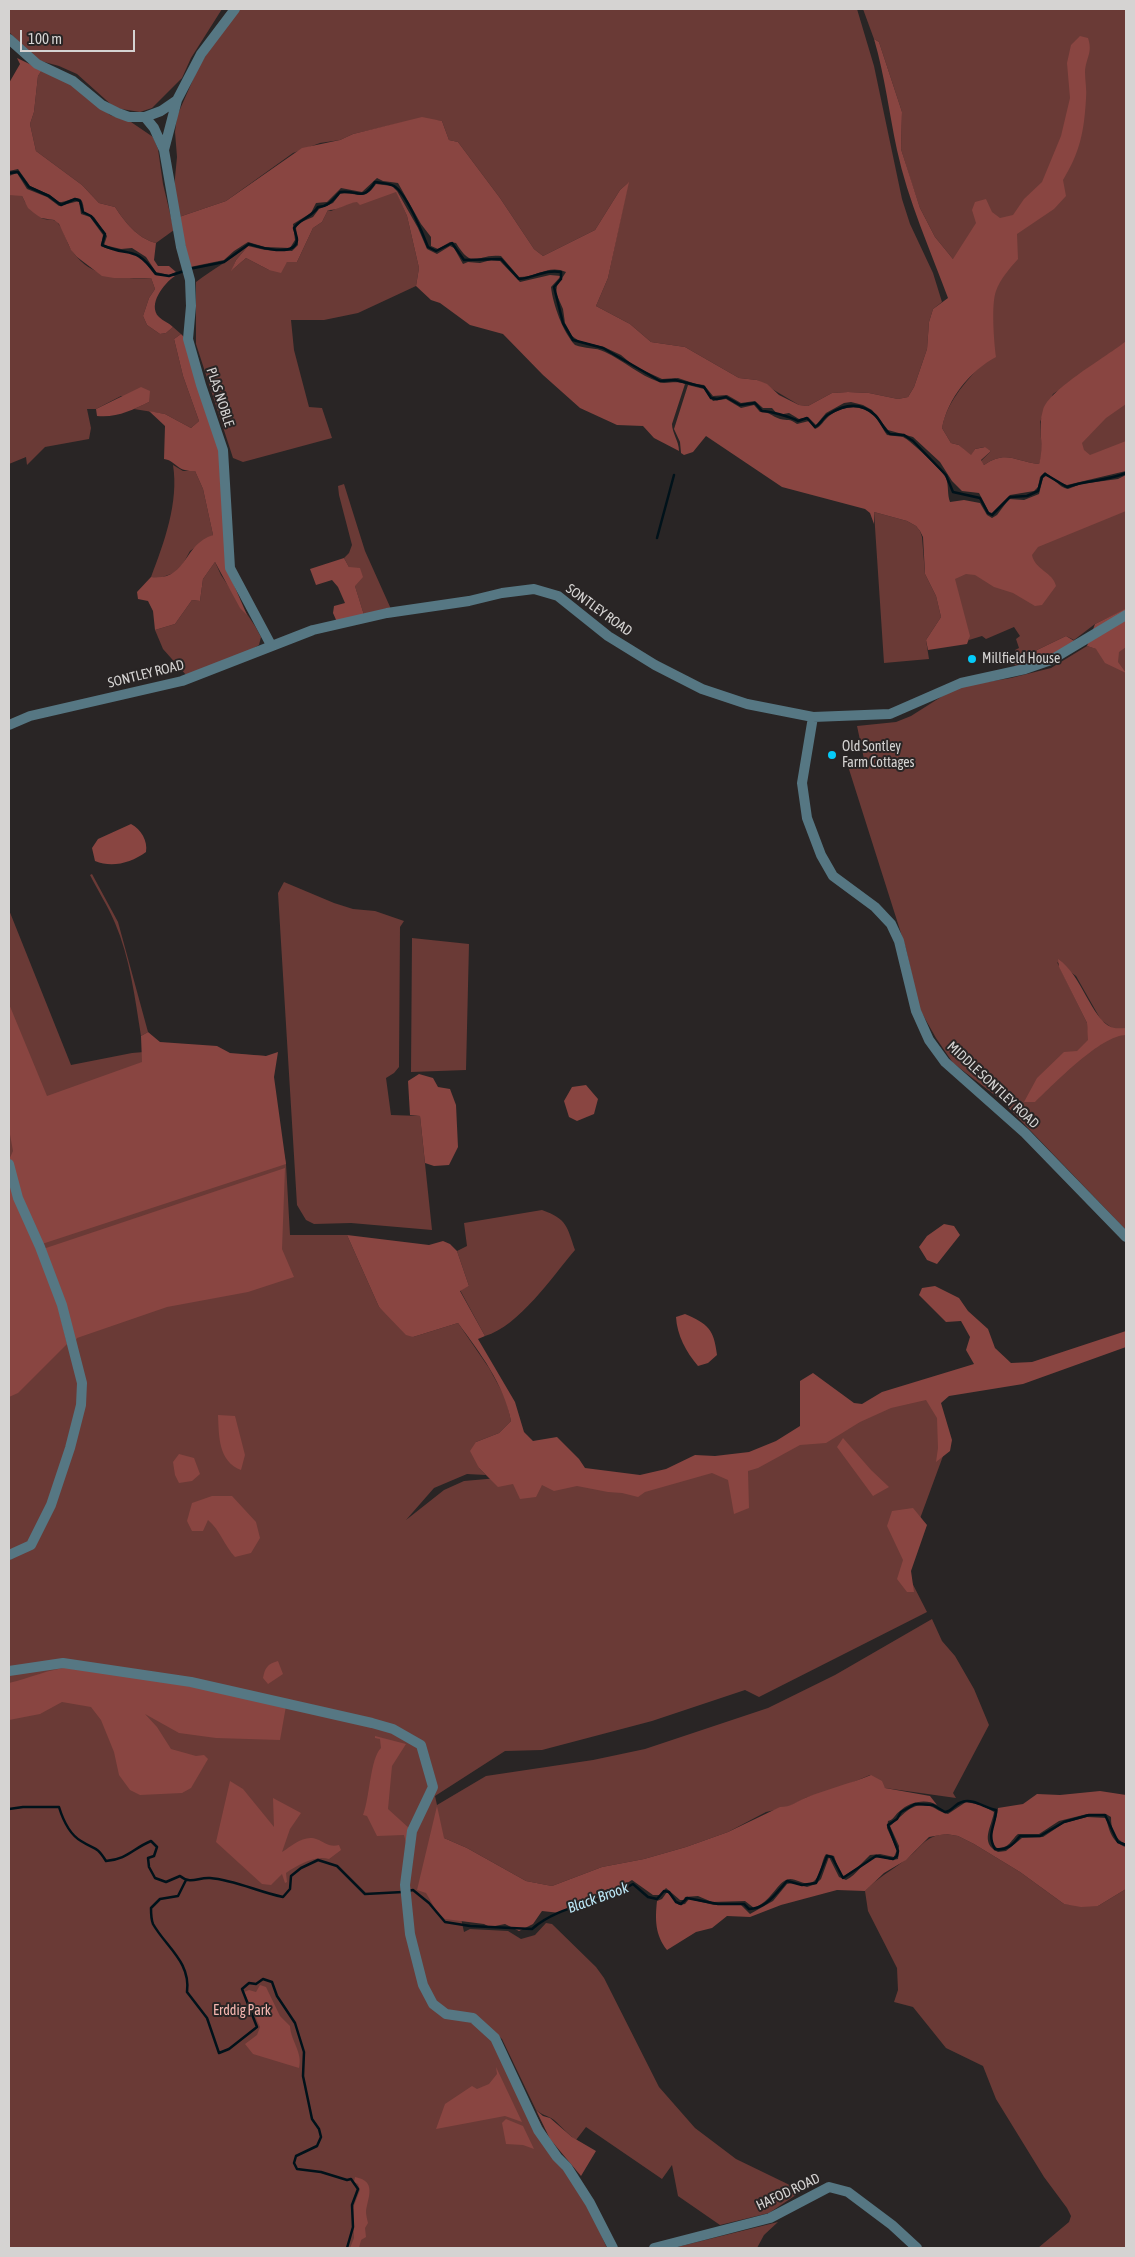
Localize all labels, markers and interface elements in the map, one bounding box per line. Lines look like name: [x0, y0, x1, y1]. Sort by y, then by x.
scale bar: [22, 20, 138, 52]
text: 100 m: [28, 30, 62, 47]
street label: PLAS NOBLE: [203, 365, 237, 429]
street label: SONTLEY ROAD: [563, 580, 635, 640]
place label: Millfield House: [982, 651, 1060, 667]
marker: Millfield House: [966, 653, 978, 665]
street label: SONTLEY ROAD: [106, 656, 186, 692]
place label: Old Sontley Farm Cottages: [842, 739, 914, 772]
marker: Old Sontley Farm Cottages: [826, 749, 838, 761]
street label: MIDDLE SONTLEY ROAD: [944, 1038, 1042, 1132]
water label: Black Brook: [565, 1879, 631, 1917]
park label: Erddig Park: [213, 2003, 271, 2019]
street label: HAFOD ROAD: [753, 2170, 823, 2214]

